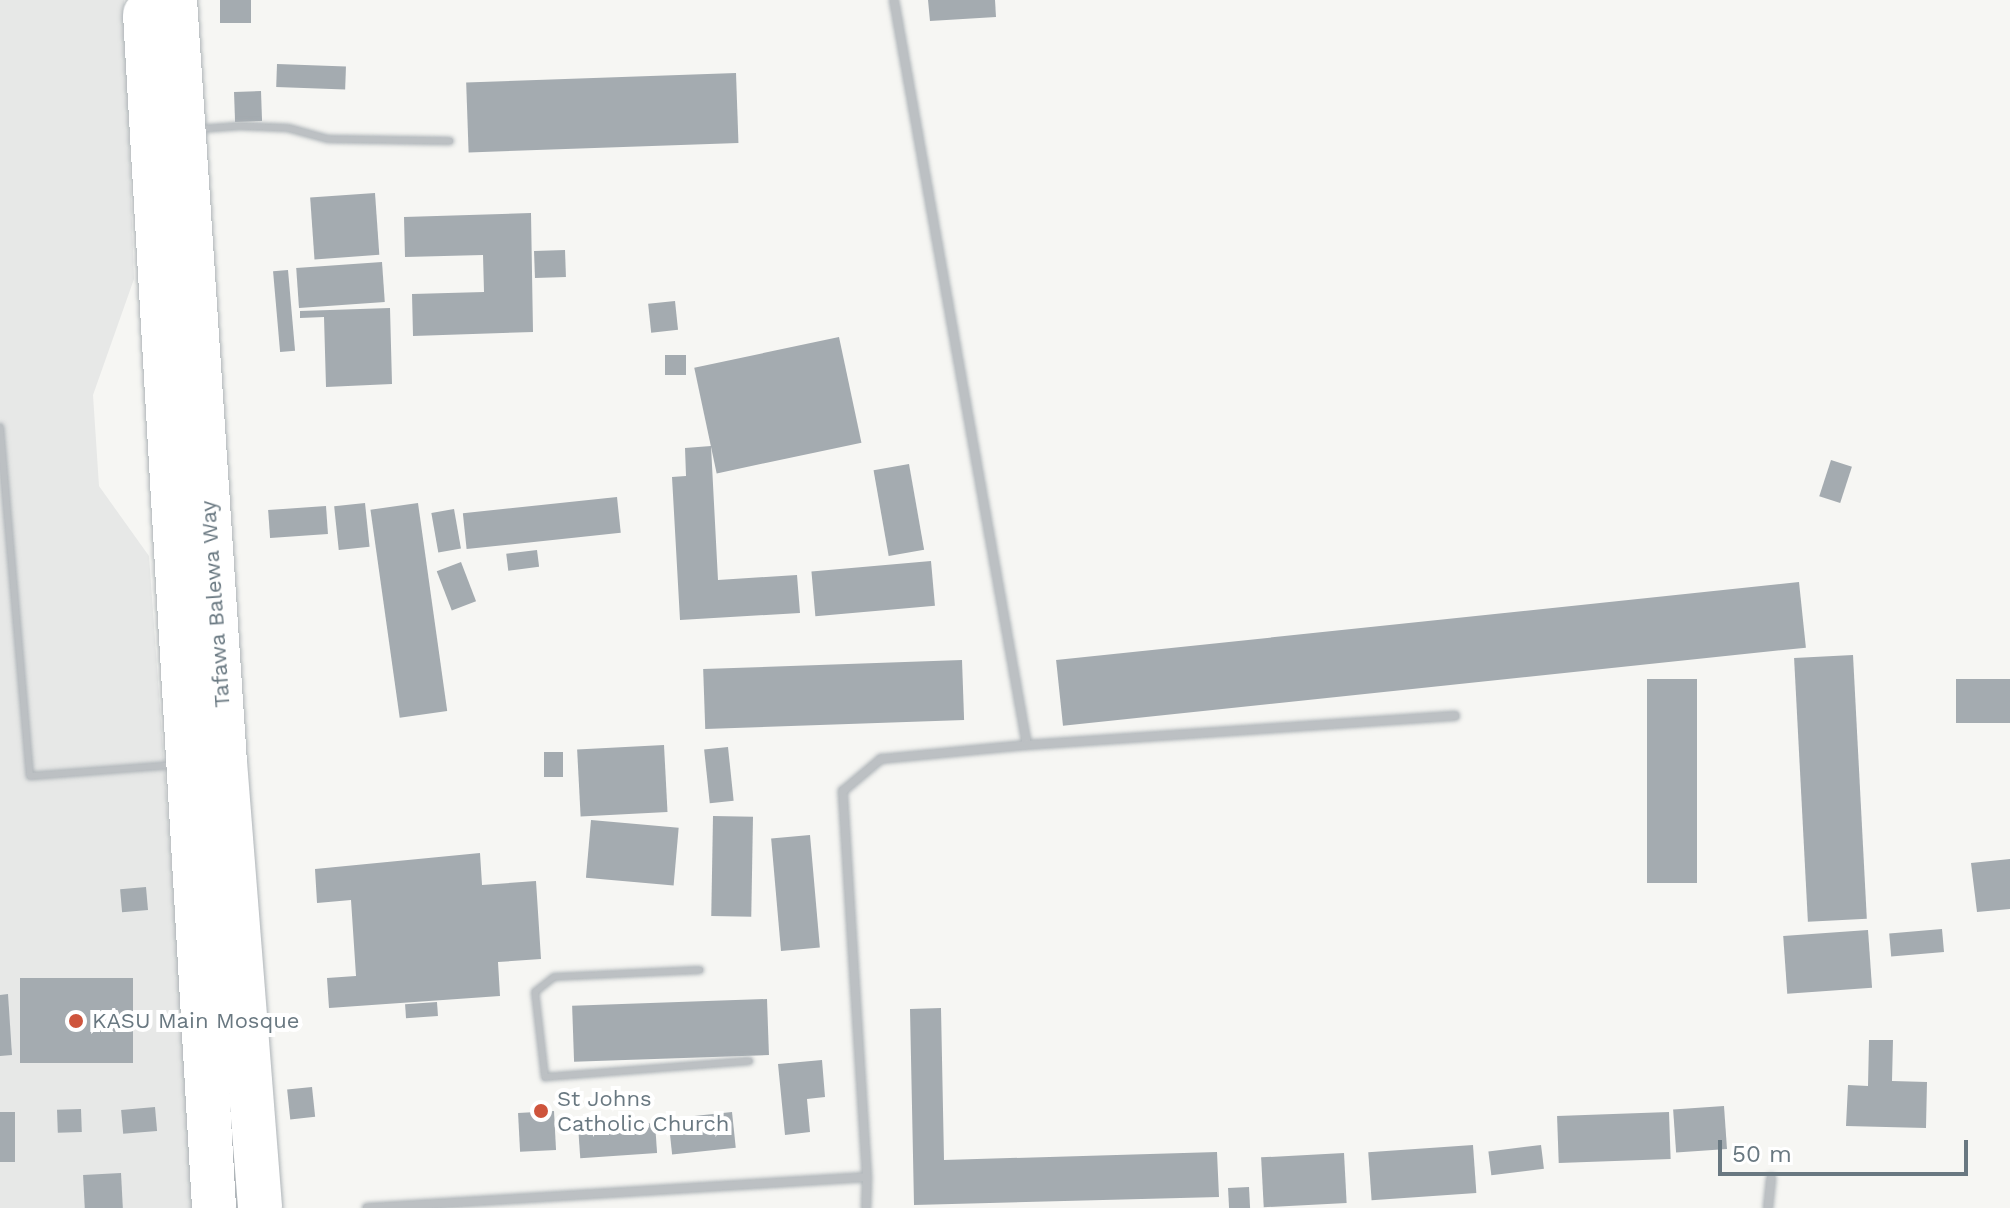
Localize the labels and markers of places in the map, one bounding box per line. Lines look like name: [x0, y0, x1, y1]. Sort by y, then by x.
place label: KASU Main Mosque: [92, 1008, 300, 1034]
marker: KASU Main Mosque: [67, 1012, 85, 1030]
place label: St Johns Catholic Church: [557, 1085, 729, 1136]
marker: St Johns Catholic Church: [532, 1102, 550, 1120]

